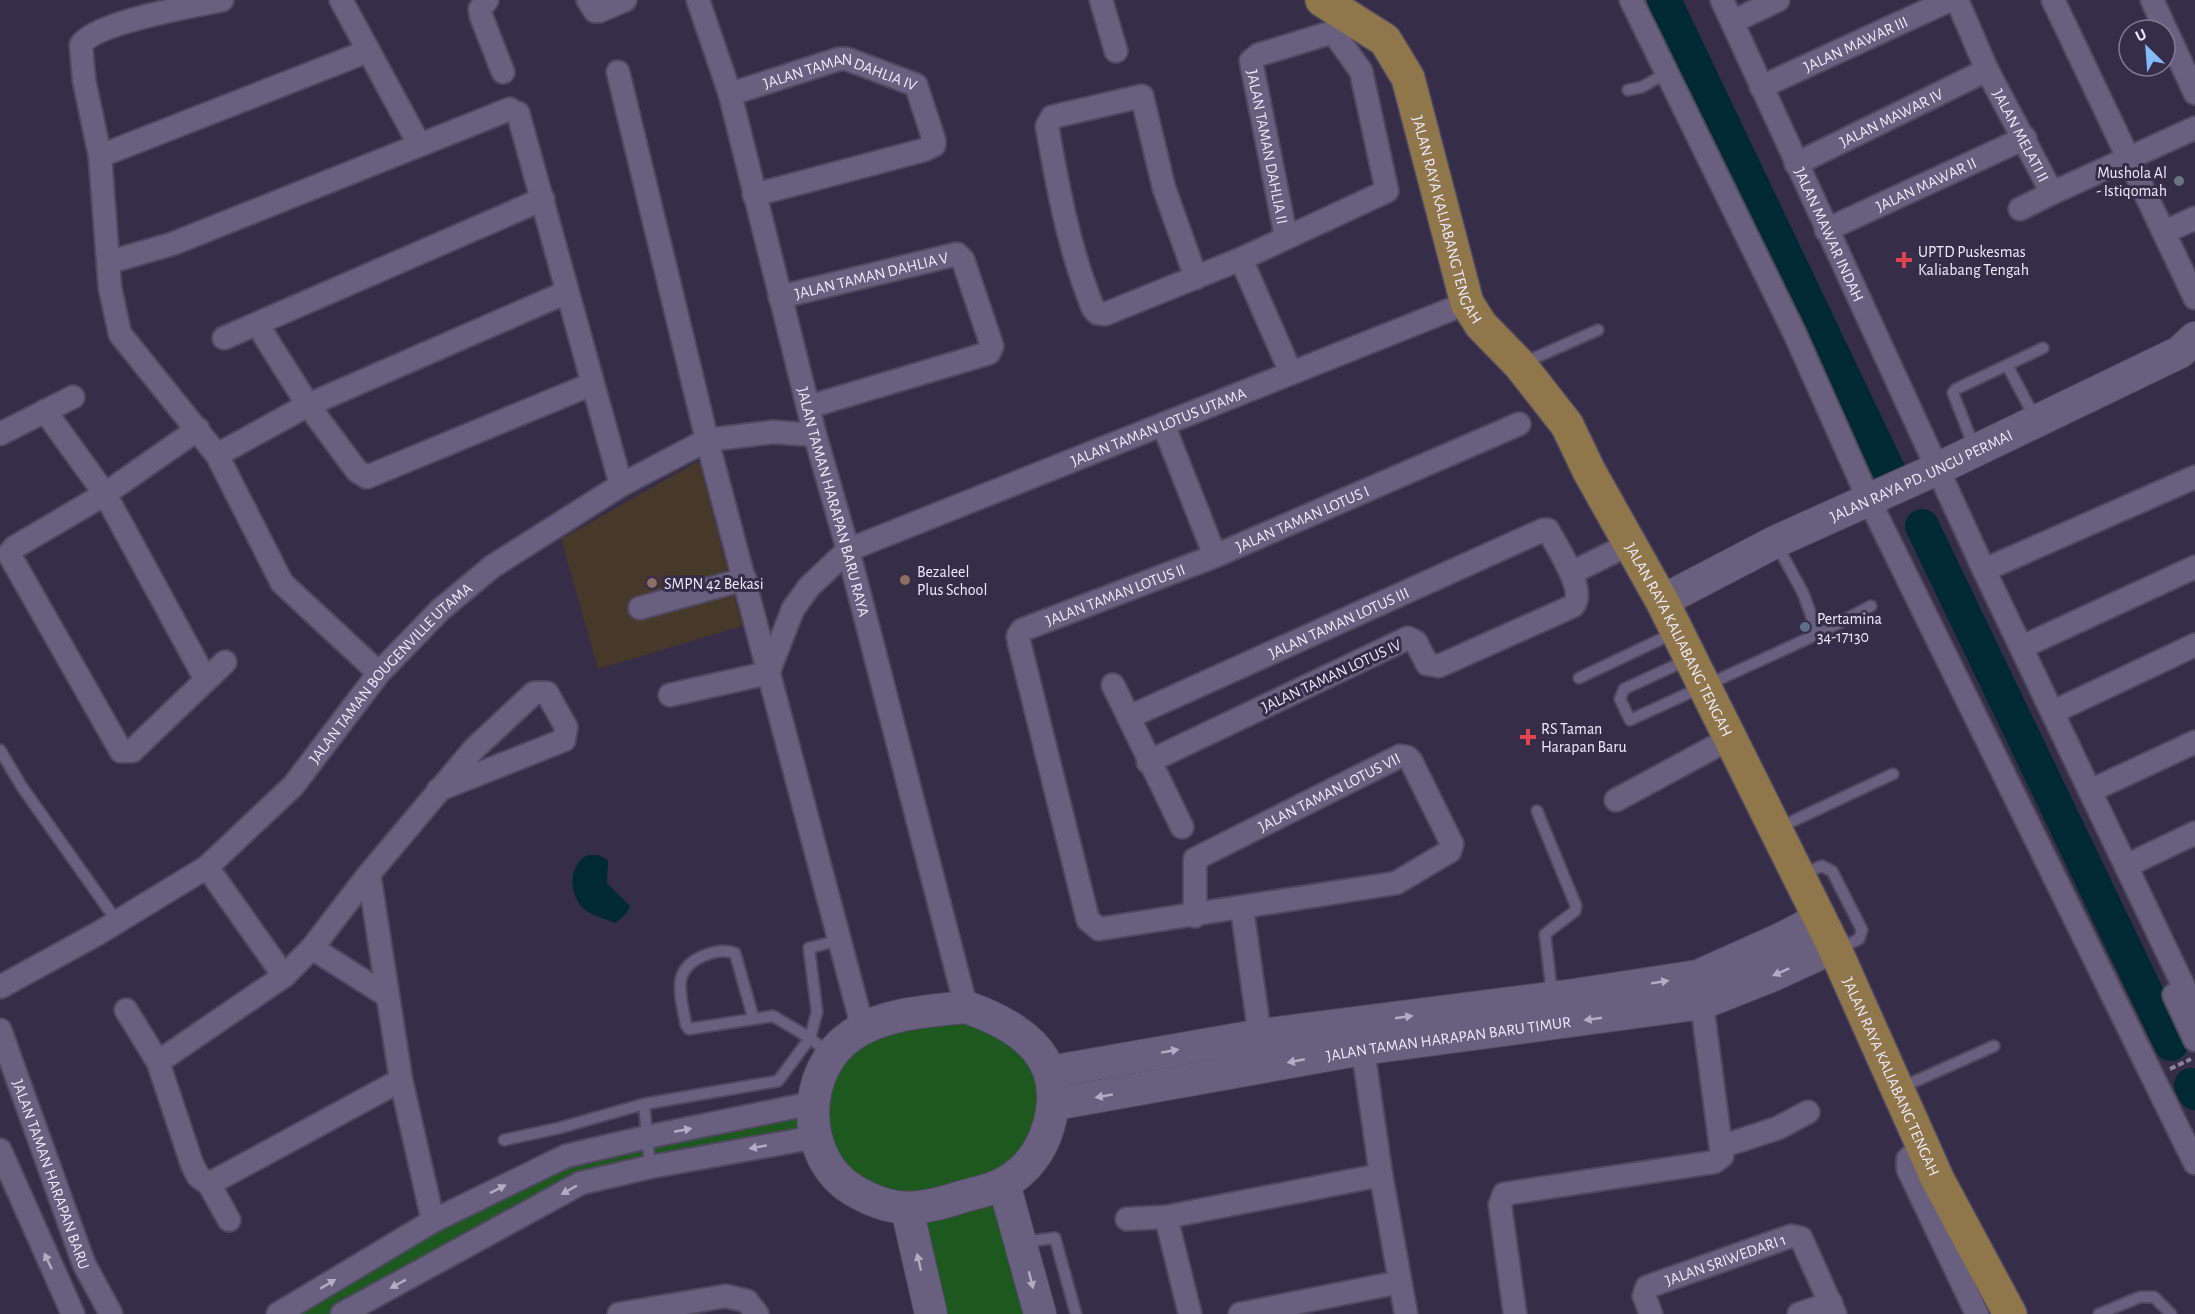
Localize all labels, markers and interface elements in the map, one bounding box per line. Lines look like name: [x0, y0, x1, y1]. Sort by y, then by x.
street label: JALAN MAWAR III: [1801, 14, 1910, 75]
north arrow: [2117, 18, 2177, 78]
text: U: [2133, 26, 2149, 45]
text: JALAN TAMAN DAHLIA IV: [761, 52, 919, 94]
street label: JALAN TAMAN DAHLIA II: [1244, 68, 1290, 226]
street label: JALAN TAMAN DAHLIA IV: [757, 77, 919, 101]
street label: JALAN MAWAR IV: [1837, 86, 1946, 150]
street label: JALAN MELATI II: [1990, 87, 2052, 185]
street label: JALAN RAYA KALIABANG TENGAH: [1409, 114, 1485, 327]
street label: JALAN MAWAR II: [1874, 155, 1979, 215]
street label: JALAN MAWAR INDAH: [1791, 165, 1866, 304]
place label: Mushola Al - Istiqomah: [2096, 165, 2167, 199]
marker: Mushola Al - Istiqomah: [2172, 174, 2186, 188]
place label: UPTD Puskesmas Kaliabang Tengah: [1918, 244, 2029, 278]
street label: JALAN TAMAN DAHLIA V: [793, 249, 950, 302]
marker: UPTD Puskesmas Kaliabang Tengah: [1895, 251, 1913, 269]
street label: JALAN TAMAN HARAPAN BARU RAYA: [794, 385, 872, 618]
street label: JALAN TAMAN LOTUS UTAMA: [1069, 385, 1248, 469]
street label: JALAN RAYA PD. UNGU PERMAI: [1828, 427, 2015, 525]
street label: JALAN TAMAN LOTUS I: [1234, 483, 1372, 555]
street label: JALAN RAYA KALIABANG TENGAH: [1622, 540, 1735, 739]
street label: JALAN TAMAN LOTUS II: [1044, 561, 1187, 629]
place label: Bezaleel Plus School: [917, 564, 987, 598]
marker: Bezaleel Plus School: [898, 573, 912, 587]
marker: SMPN 42 Bekasi: [645, 576, 659, 590]
place label: SMPN 42 Bekasi: [664, 576, 764, 592]
street label: JALAN TAMAN BOUGENVILLE UTAMA: [306, 580, 475, 767]
street label: JALAN TAMAN LOTUS III: [1266, 585, 1412, 662]
place label: Pertamina 34-17130: [1817, 611, 1882, 645]
marker: Pertamina 34-17130: [1798, 620, 1812, 634]
street label: JALAN TAMAN LOTUS IV: [1259, 637, 1404, 715]
place label: RS Taman Harapan Baru: [1541, 721, 1627, 755]
marker: RS Taman Harapan Baru: [1519, 728, 1537, 746]
street label: JALAN TAMAN LOTUS VII: [1256, 750, 1403, 835]
one-way arrow: [1772, 968, 1789, 977]
street label: JALAN RAYA KALIABANG TENGAH: [1840, 975, 1942, 1179]
one-way arrow: [1650, 977, 1669, 986]
one-way arrow: [1395, 1012, 1414, 1021]
street label: JALAN TAMAN HARAPAN BARU TIMUR: [1325, 1014, 1572, 1064]
one-way arrow: [1583, 1014, 1602, 1023]
one-way arrow: [1160, 1046, 1179, 1055]
one-way arrow: [1286, 1057, 1305, 1066]
street label: JALAN TAMAN HARAPAN BARU: [9, 1077, 92, 1271]
one-way arrow: [1094, 1091, 1113, 1100]
one-way arrow: [673, 1124, 692, 1134]
one-way arrow: [748, 1143, 767, 1152]
one-way arrow: [490, 1184, 507, 1194]
one-way arrow: [560, 1185, 577, 1195]
street label: JALAN SRIWEDARI 1: [1663, 1231, 1788, 1289]
one-way arrow: [44, 1252, 53, 1269]
one-way arrow: [914, 1252, 924, 1271]
one-way arrow: [1027, 1271, 1037, 1290]
one-way arrow: [320, 1279, 337, 1289]
one-way arrow: [389, 1279, 406, 1289]

